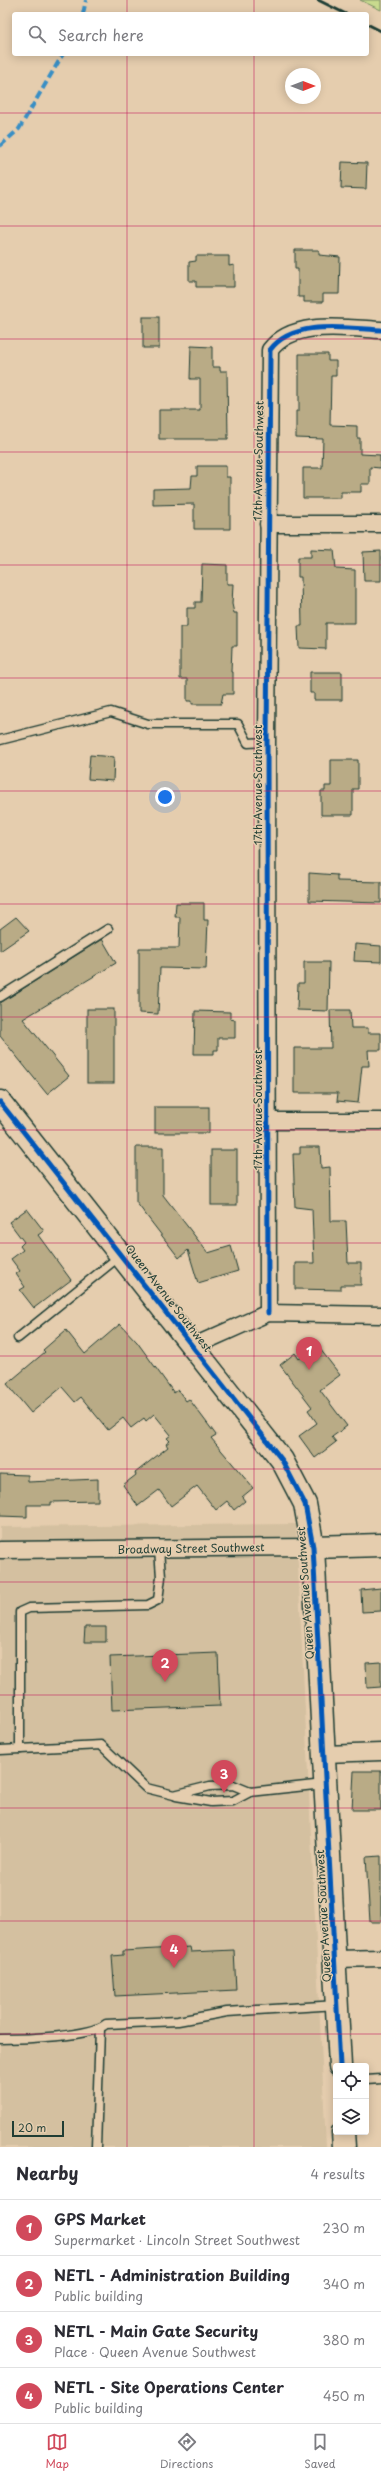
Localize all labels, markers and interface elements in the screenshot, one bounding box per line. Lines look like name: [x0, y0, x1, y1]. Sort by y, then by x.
search box: [12, 12, 369, 56]
icon: search: [26, 23, 48, 45]
text: Search here: [58, 23, 144, 46]
north arrow: [285, 68, 321, 104]
street label: 17th Avenue Southwest: [248, 400, 268, 521]
street label: 17th Avenue Southwest: [249, 724, 266, 845]
your location: [155, 787, 175, 807]
street label: 17th Avenue Southwest: [249, 1049, 266, 1170]
street label: Queen Avenue Southwest: [121, 1240, 217, 1356]
pin: 1: [296, 1337, 322, 1370]
street label: Queen Avenue Southwest: [292, 1526, 318, 1660]
street label: Broadway Street Southwest: [117, 1538, 265, 1558]
pin: 2: [152, 1649, 178, 1682]
pin: 3: [211, 1760, 237, 1793]
street label: Queen Avenue Southwest: [311, 1849, 335, 1983]
pin: 4: [161, 1935, 187, 1968]
map controls: [333, 2063, 369, 2135]
button: locate: [333, 2063, 369, 2099]
button: layers: [333, 2099, 369, 2135]
scale bar: [12, 2119, 64, 2138]
text: 20 m: [18, 2119, 46, 2136]
text: Nearby: [16, 2160, 78, 2186]
text: 4 results: [311, 2164, 365, 2183]
text: GPS Market: [54, 2207, 146, 2230]
text: 1: [26, 2218, 32, 2237]
text: 230 m: [323, 2218, 365, 2237]
text: Supermarket · Lincoln Street Southwest: [54, 2230, 300, 2249]
text: NETL - Administration Building: [54, 2263, 290, 2286]
text: 2: [24, 2274, 34, 2293]
text: 340 m: [322, 2274, 365, 2293]
text: Public building: [54, 2286, 143, 2305]
text: NETL - Main Gate Security: [54, 2319, 258, 2342]
text: 3: [25, 2330, 33, 2349]
text: 380 m: [322, 2330, 365, 2349]
text: Place · Queen Avenue Southwest: [54, 2342, 256, 2361]
text: NETL - Site Operations Center: [54, 2375, 284, 2398]
text: 4: [25, 2386, 33, 2405]
text: 450 m: [323, 2386, 365, 2405]
text: Public building: [54, 2398, 143, 2417]
tab: Map: [45, 2431, 69, 2472]
tab: Directions: [160, 2431, 213, 2472]
tab: Saved: [304, 2431, 336, 2472]

